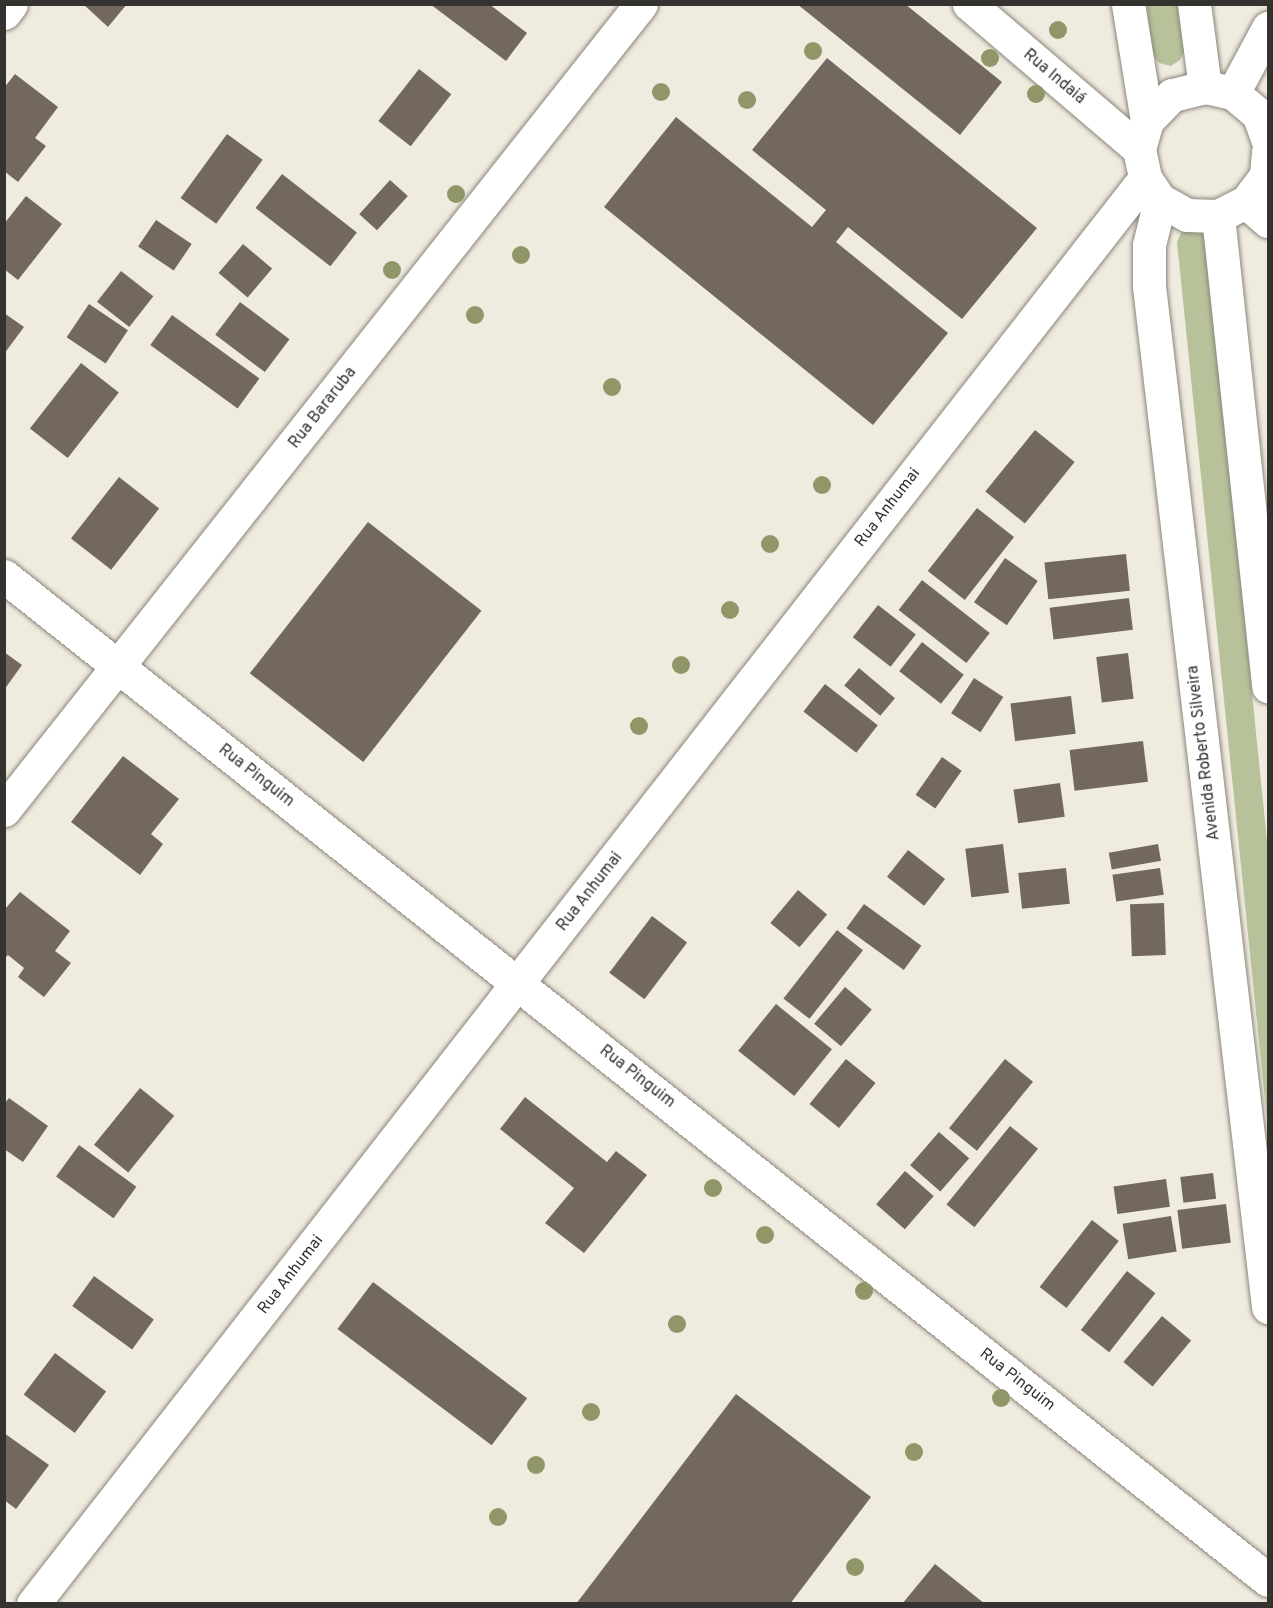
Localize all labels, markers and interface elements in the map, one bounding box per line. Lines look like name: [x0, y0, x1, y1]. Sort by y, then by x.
street label: Rua Indaiá: [1019, 45, 1089, 109]
street label: Rua Bararuba: [285, 363, 361, 453]
street label: Rua Anhumai: [851, 464, 925, 552]
street label: Avenida Roberto Silveira: [1184, 664, 1224, 842]
street label: Rua Pinguim: [214, 741, 298, 811]
street label: Rua Anhumai: [553, 848, 627, 936]
street label: Rua Pinguim: [595, 1042, 679, 1112]
street label: Rua Anhumai: [254, 1231, 328, 1319]
street label: Rua Pinguim: [975, 1345, 1059, 1415]

